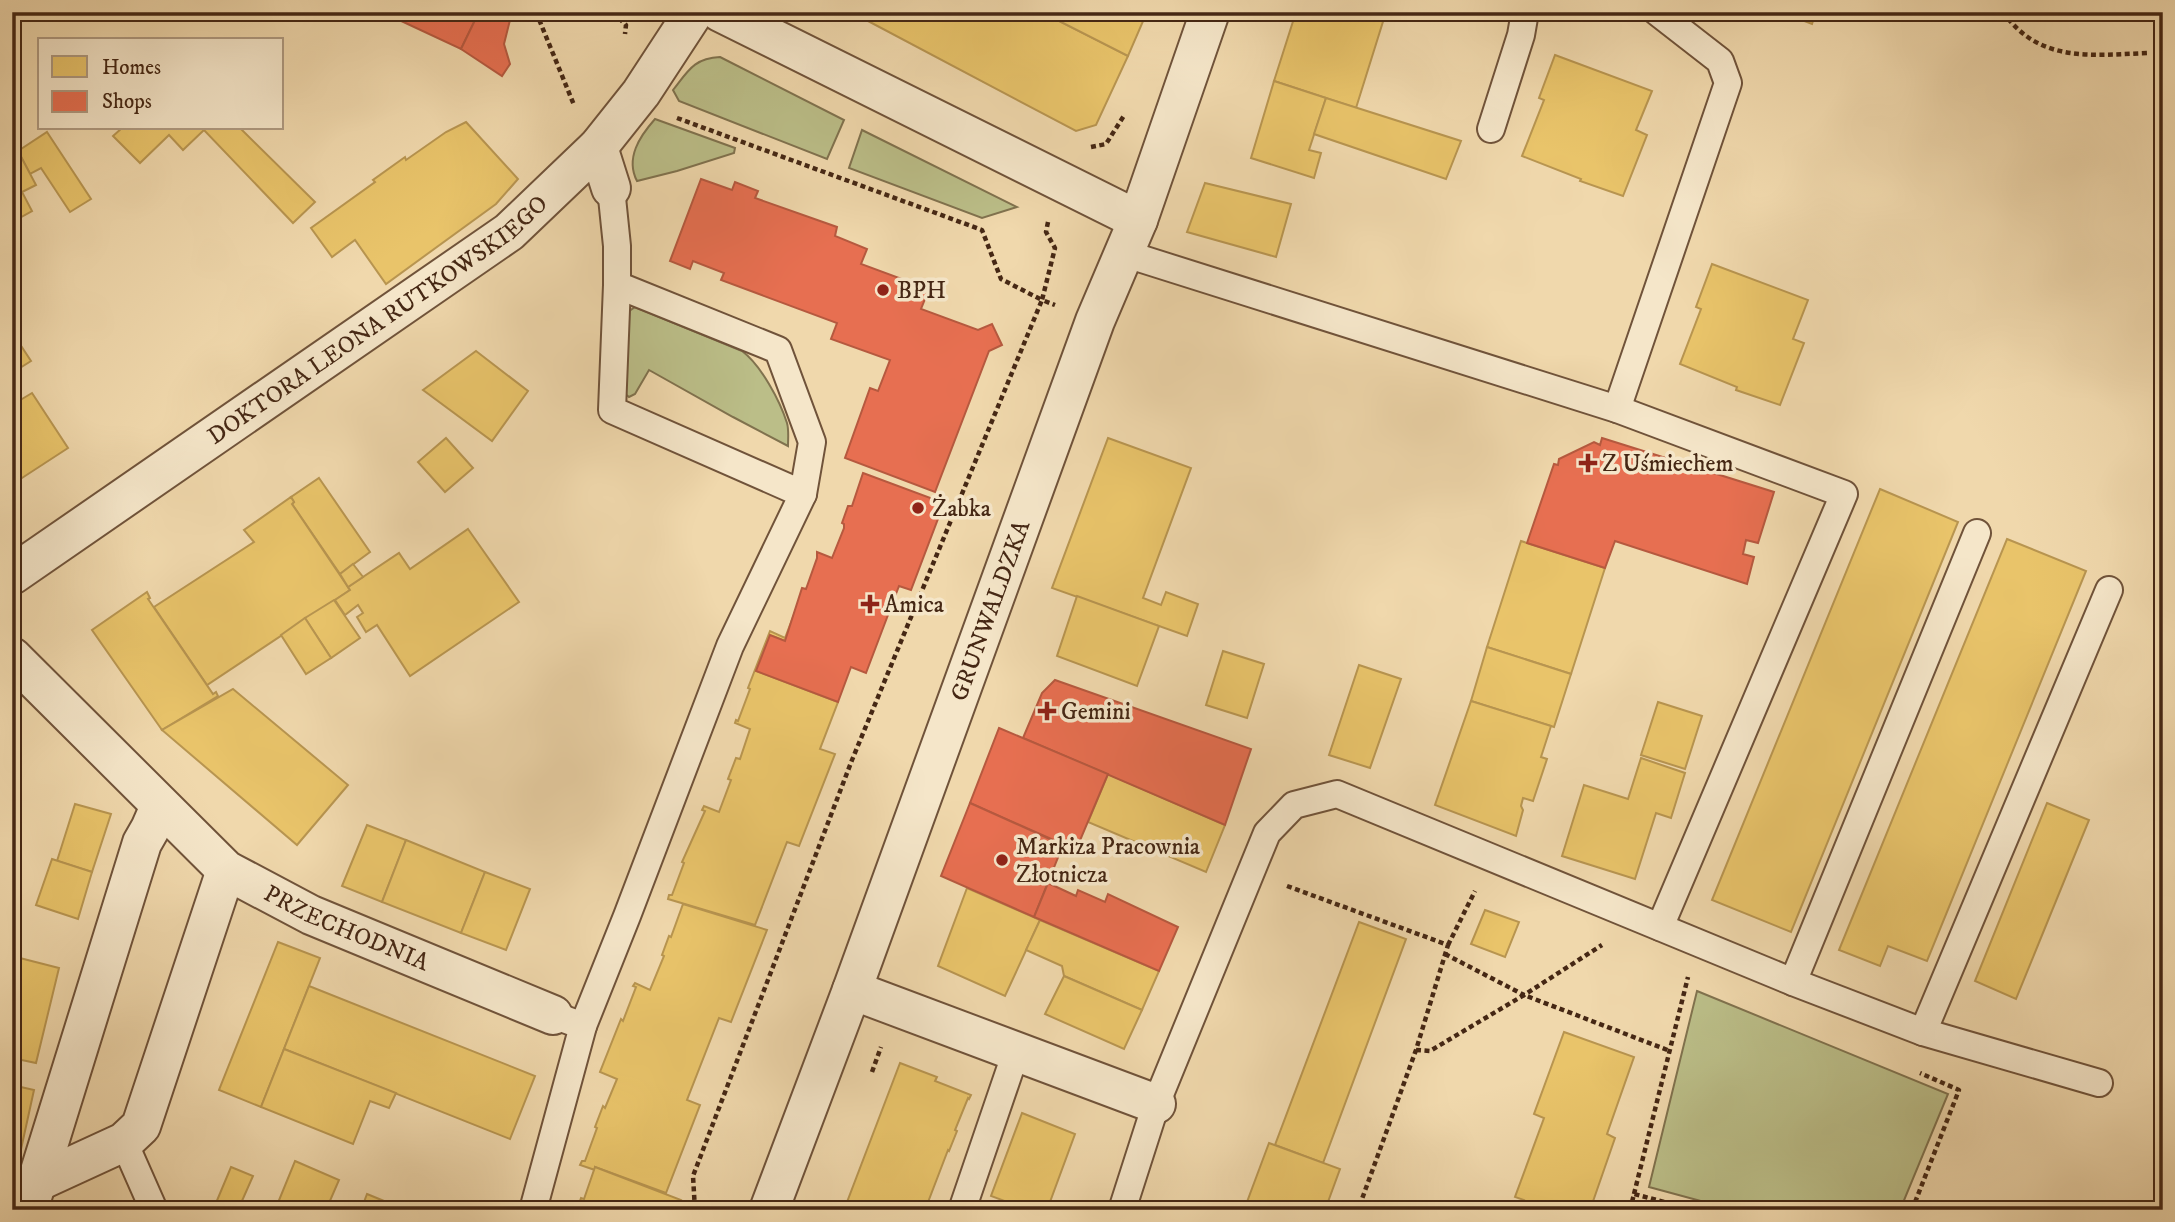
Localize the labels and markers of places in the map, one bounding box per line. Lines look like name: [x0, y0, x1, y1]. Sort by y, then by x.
place label: BPH: [897, 276, 946, 306]
marker: BPH: [875, 282, 891, 298]
place label: Z Uśmiechem: [1602, 449, 1734, 479]
marker: Z Uśmiechem: [1580, 455, 1596, 471]
place label: Żabka: [932, 493, 992, 524]
marker: Żabka: [910, 500, 926, 516]
place label: Amica: [884, 590, 945, 620]
marker: Amica: [862, 596, 878, 612]
place label: Gemini: [1061, 697, 1131, 727]
marker: Gemini: [1039, 703, 1055, 719]
place label: Markiza Pracownia Złotnicza: [1016, 832, 1201, 890]
marker: Markiza Pracownia Złotnicza: [994, 852, 1010, 868]

